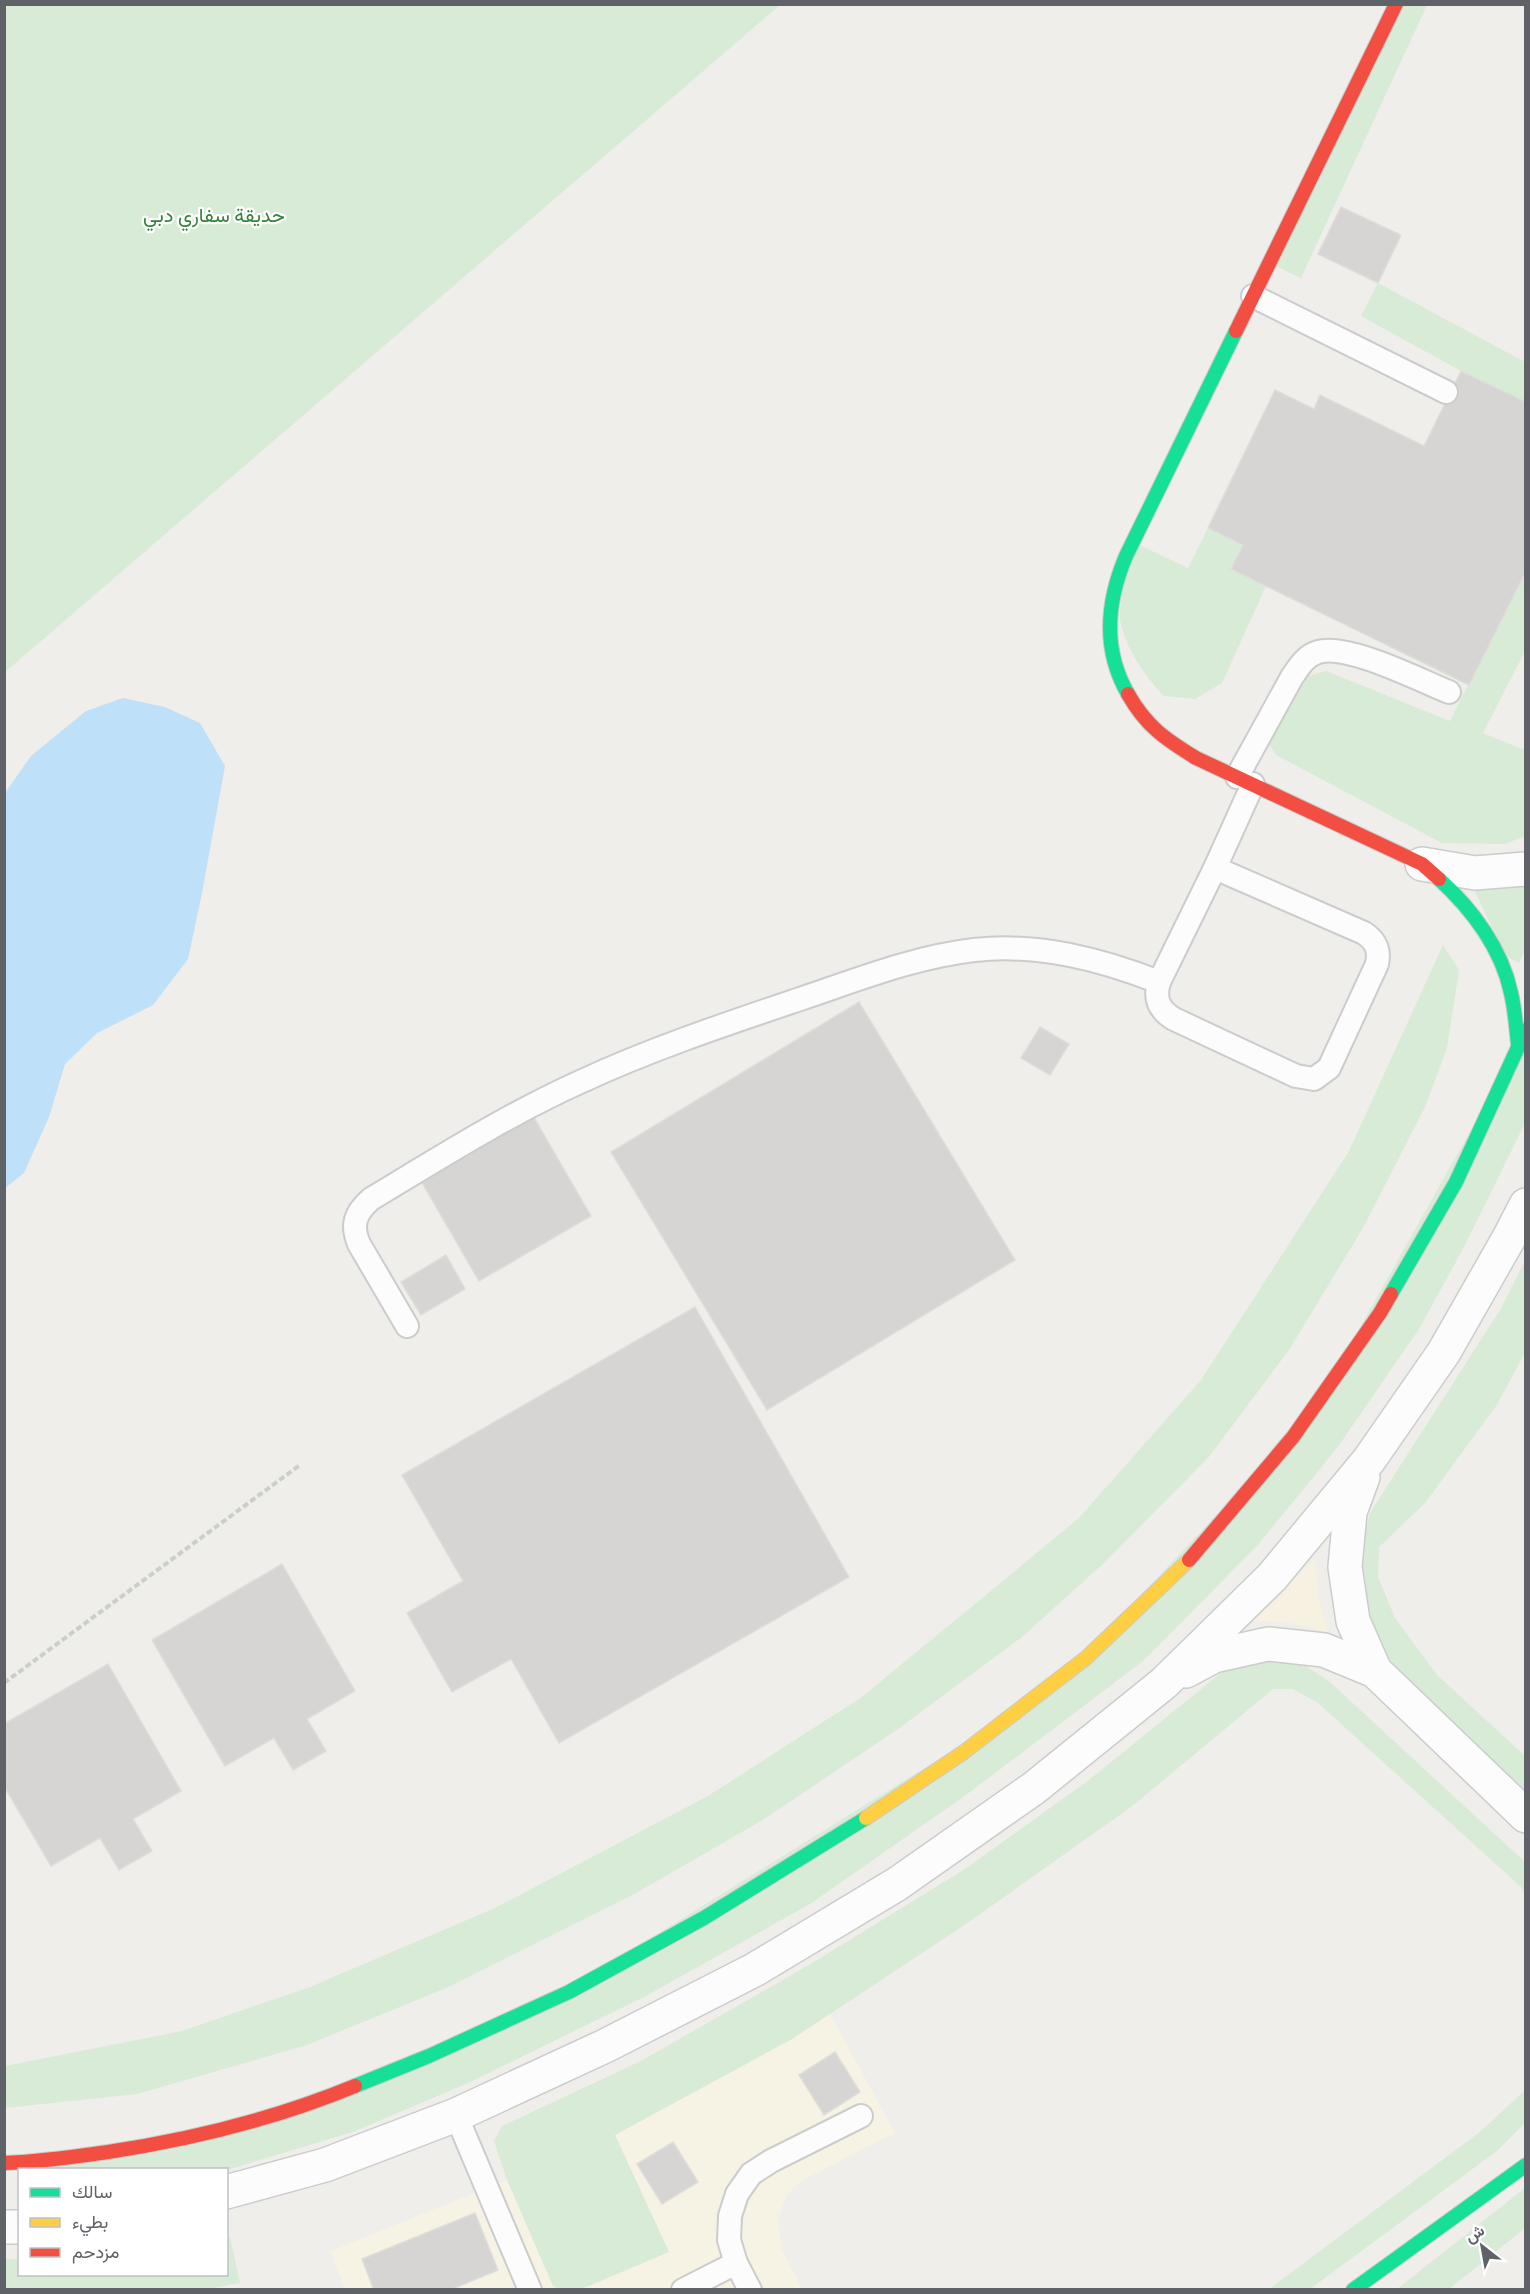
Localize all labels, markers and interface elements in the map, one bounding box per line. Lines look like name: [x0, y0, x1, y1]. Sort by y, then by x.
park label: حديقة سفاري دبي: [143, 201, 285, 232]
legend: [18, 2168, 228, 2276]
text: سالك: [72, 2179, 112, 2204]
text: بطيء: [72, 2209, 108, 2237]
north arrow: [1452, 2216, 1512, 2276]
text: ش: [1460, 2219, 1488, 2248]
text: مزدحم: [72, 2239, 119, 2264]

